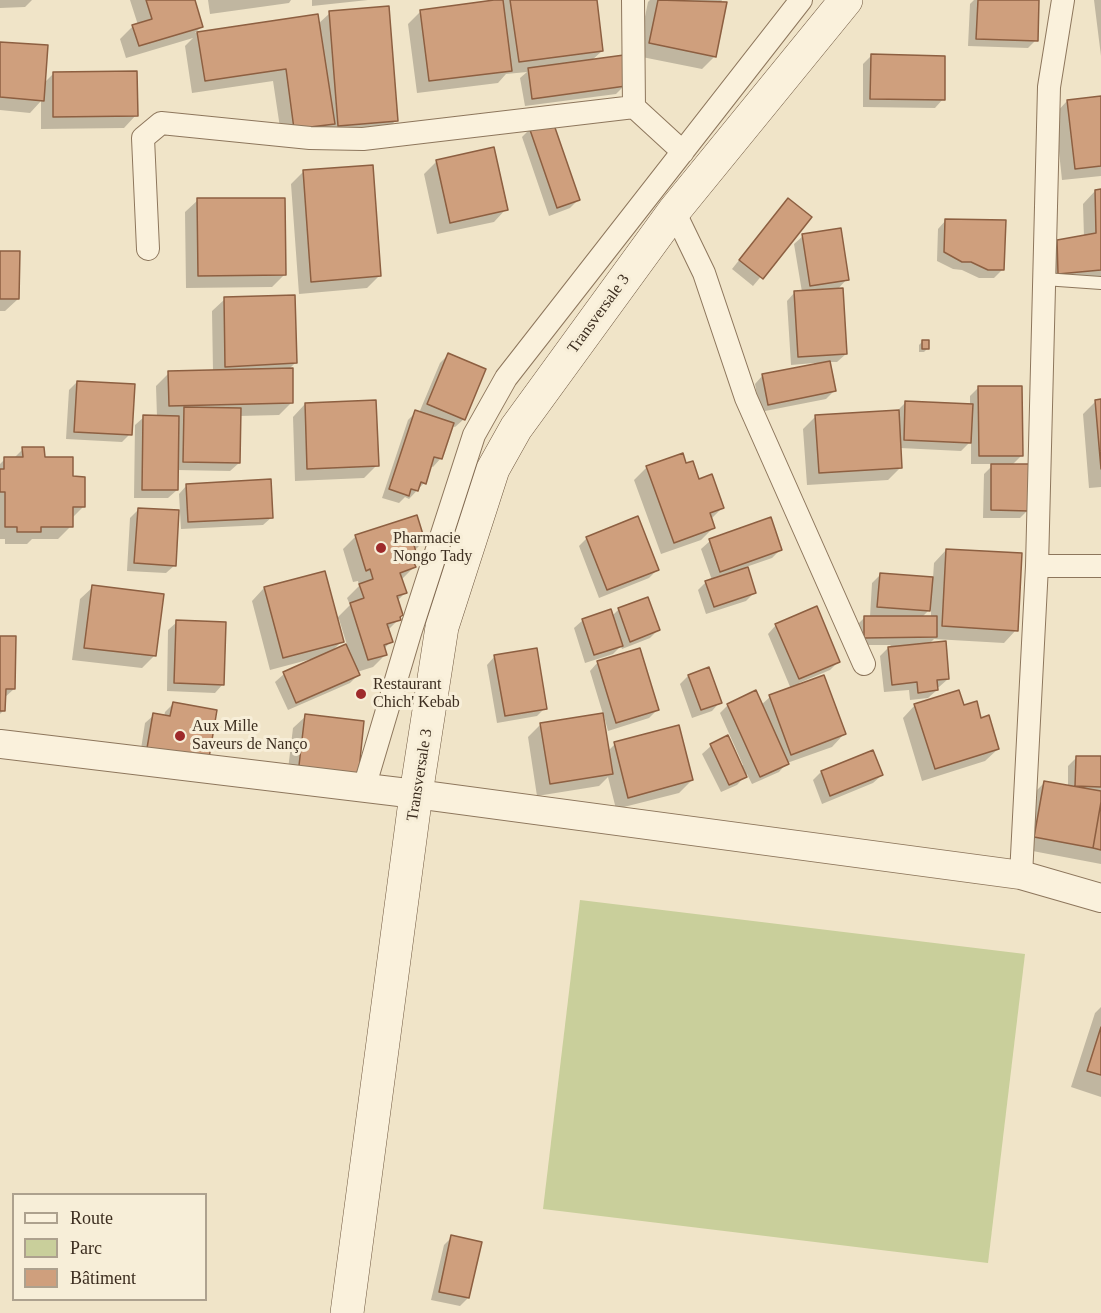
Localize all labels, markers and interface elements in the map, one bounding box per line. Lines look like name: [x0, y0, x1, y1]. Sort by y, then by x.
street label: Transversale 3: [564, 271, 634, 357]
place label: Pharmacie Nongo Tady: [393, 529, 472, 567]
marker: Pharmacie Nongo Tady: [374, 541, 388, 555]
place label: Restaurant Chich' Kebab: [373, 675, 460, 713]
marker: Restaurant Chich' Kebab: [354, 687, 368, 701]
place label: Aux Mille Saveurs de Nanço: [192, 717, 308, 755]
street label: Transversale 3: [403, 727, 437, 823]
marker: Aux Mille Saveurs de Nanço: [173, 729, 187, 743]
legend: [12, 1193, 207, 1301]
text: Route: [70, 1208, 113, 1228]
text: Parc: [70, 1238, 102, 1258]
text: Bâtiment: [70, 1268, 136, 1288]

